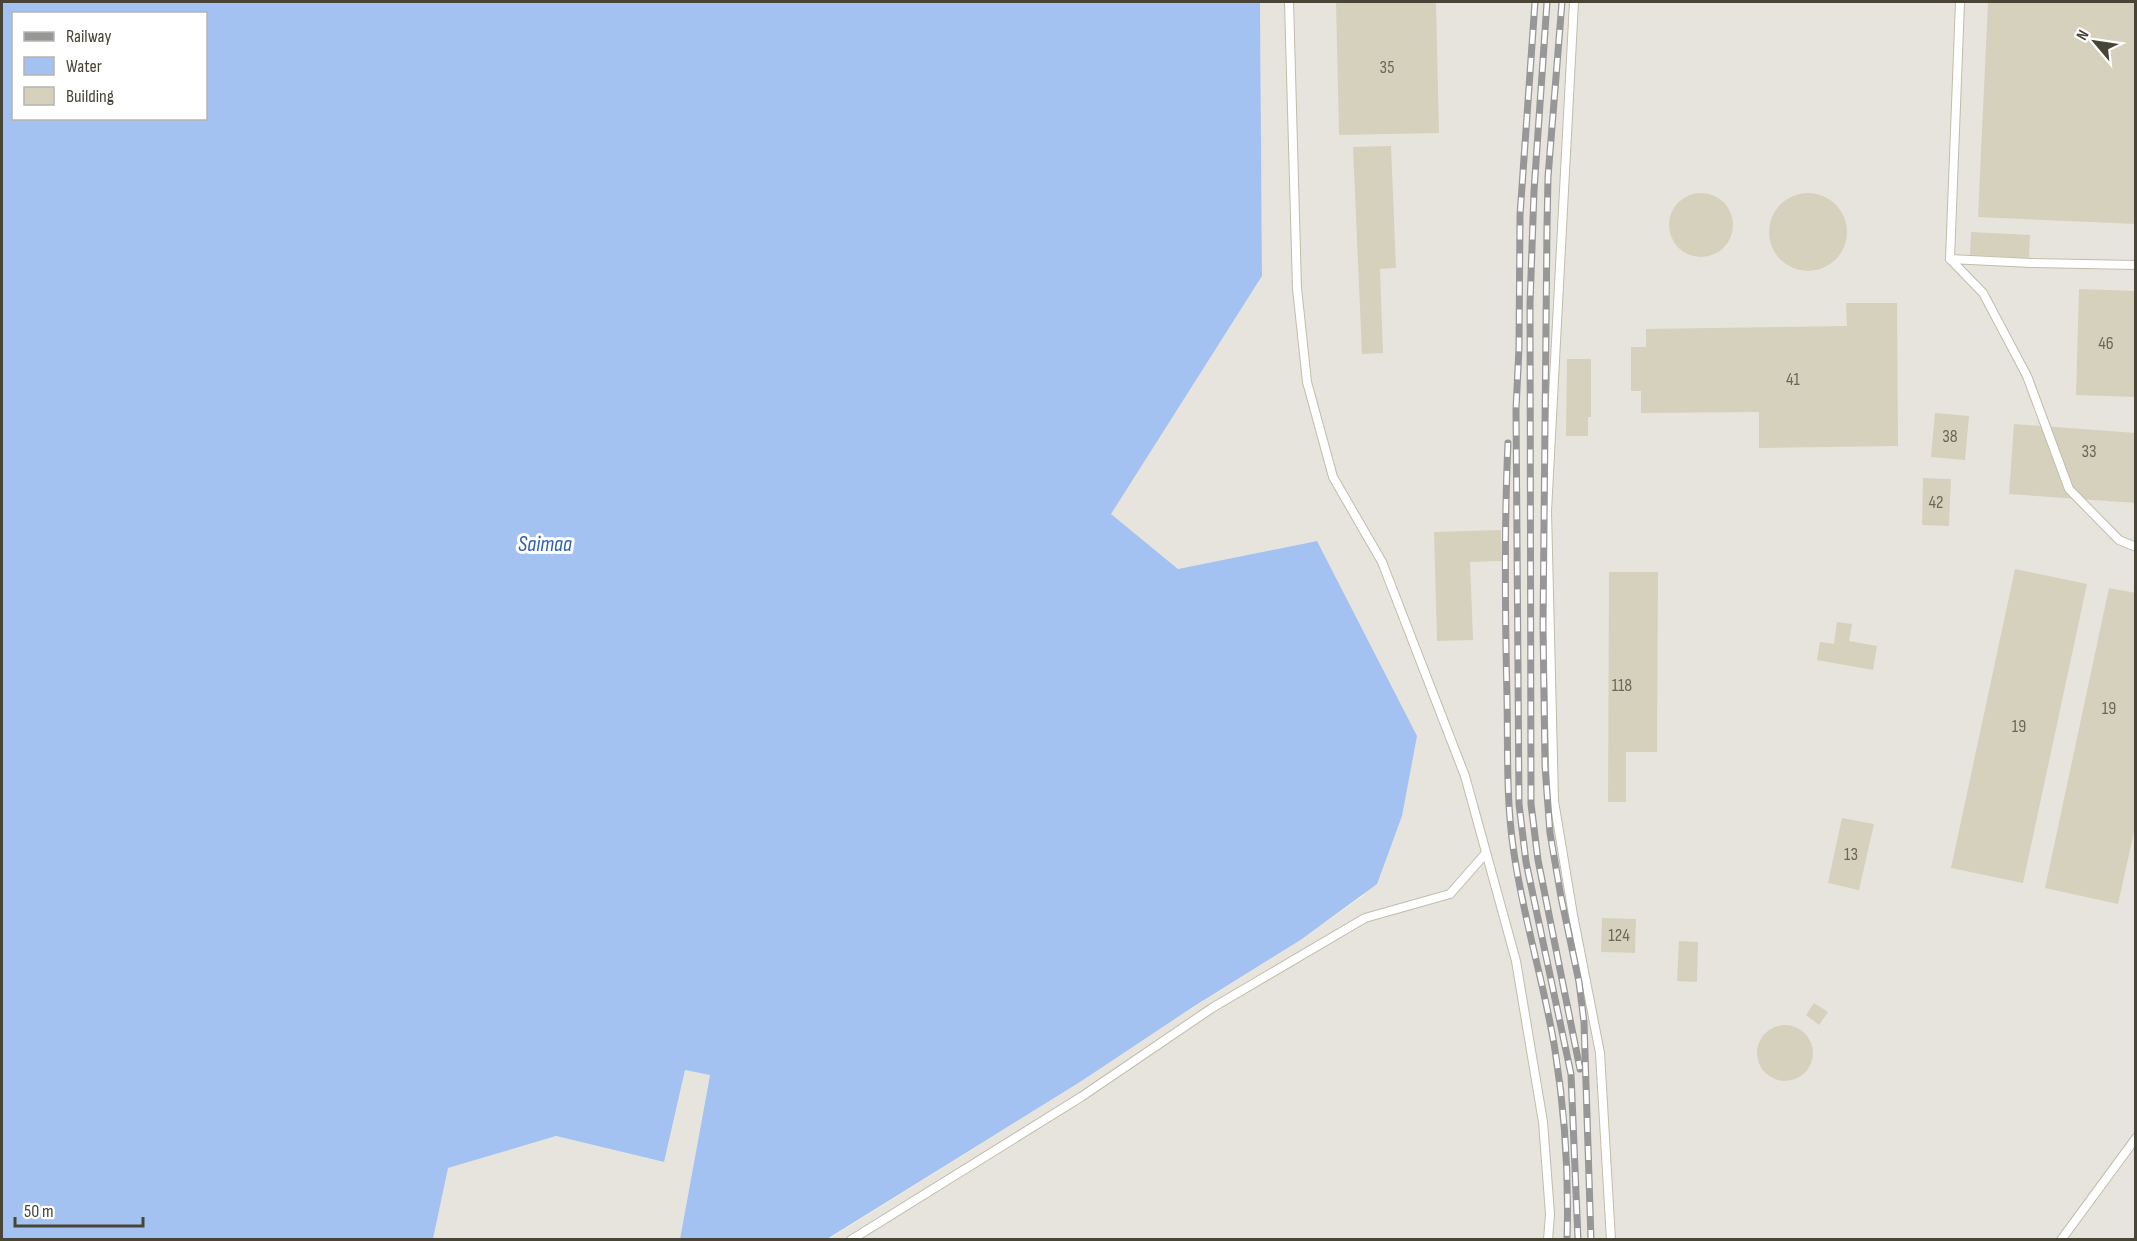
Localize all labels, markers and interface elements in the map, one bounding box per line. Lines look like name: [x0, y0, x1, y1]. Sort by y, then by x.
legend: [12, 12, 207, 120]
north arrow: [2065, 12, 2125, 72]
text: Railway: [66, 26, 111, 47]
text: N: [2073, 27, 2094, 44]
text: Water: [66, 56, 102, 77]
house number: 35: [1380, 57, 1394, 78]
text: Building: [66, 86, 114, 107]
house number: 46: [2098, 333, 2114, 354]
house number: 41: [1786, 369, 1801, 390]
house number: 38: [1942, 426, 1958, 447]
house number: 33: [2081, 441, 2097, 462]
house number: 42: [1928, 492, 1944, 513]
water label: Saimaa: [518, 531, 572, 558]
house number: 118: [1612, 675, 1632, 696]
house number: 19: [2102, 698, 2116, 719]
house number: 19: [2012, 716, 2026, 737]
house number: 13: [1844, 844, 1858, 865]
house number: 124: [1608, 925, 1630, 946]
scale bar: [15, 1190, 142, 1228]
text: 50 m: [24, 1201, 54, 1222]

